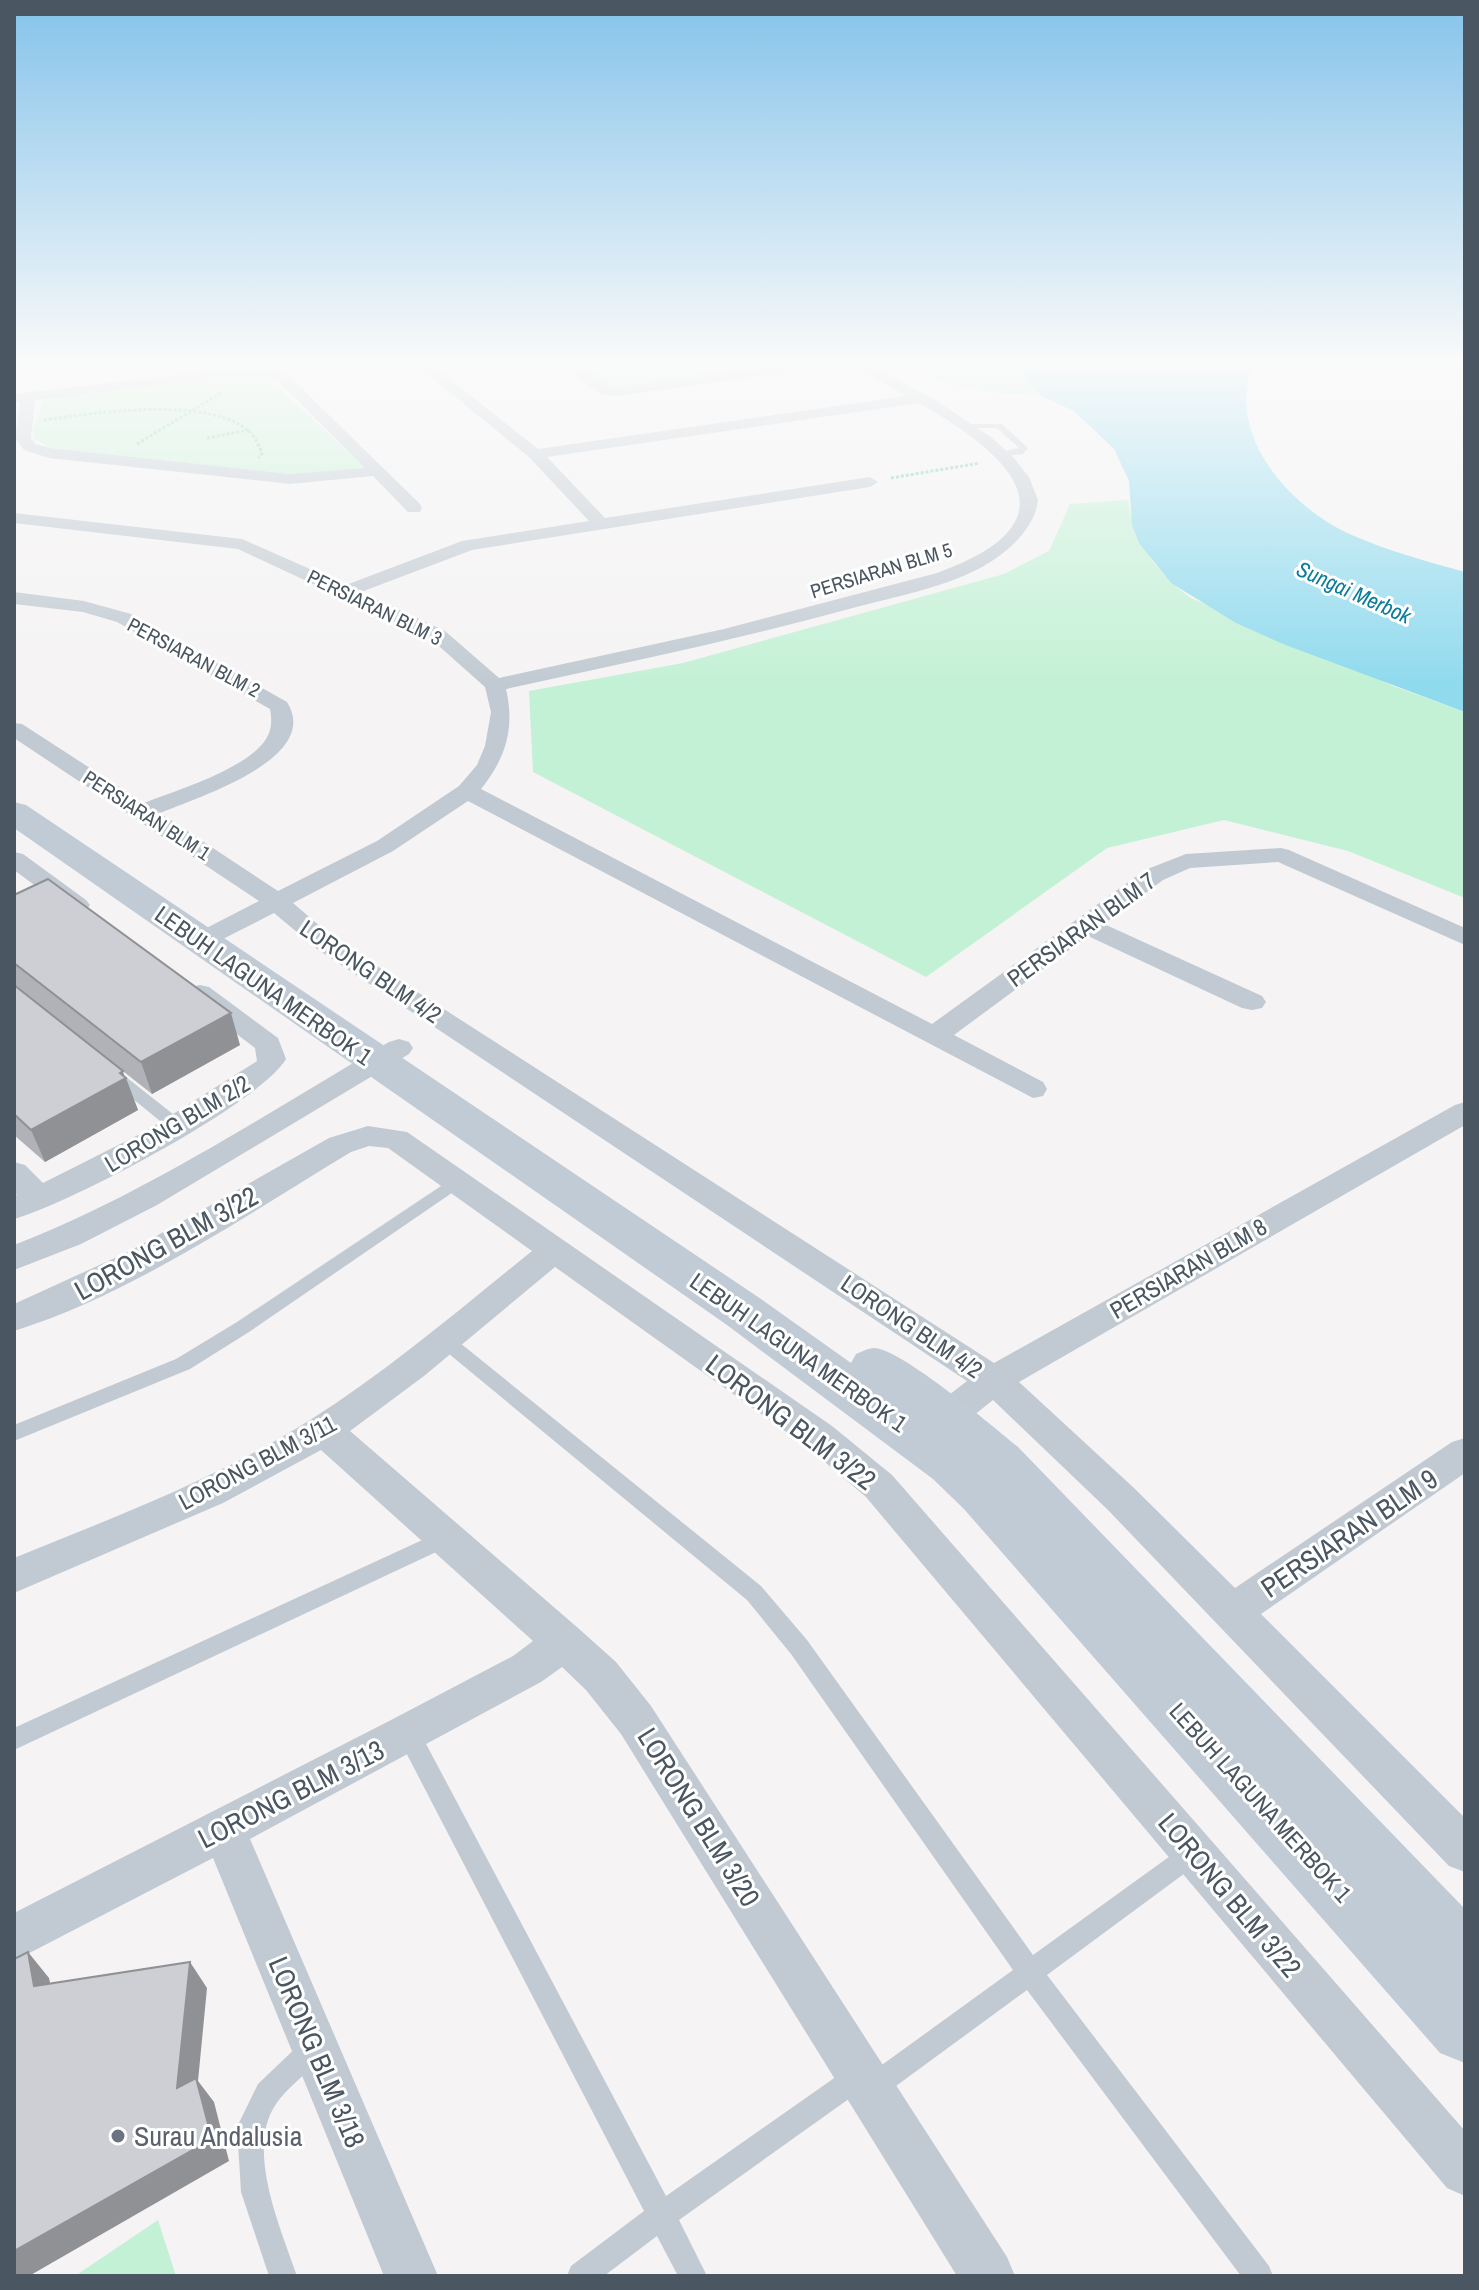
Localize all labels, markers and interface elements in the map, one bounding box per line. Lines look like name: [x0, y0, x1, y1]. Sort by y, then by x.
street label: PERSIARAN BLM 5: [807, 536, 955, 604]
water label: Sungai Merbok: [1292, 553, 1417, 631]
street label: PERSIARAN BLM 3: [303, 563, 447, 651]
street label: PERSIARAN BLM 2: [123, 611, 265, 703]
street label: PERSIARAN BLM 1: [78, 764, 216, 866]
street label: PERSIARAN BLM 7: [1000, 864, 1162, 994]
street label: LEBUH LAGUNA MERBOK 1: [149, 898, 379, 1072]
street label: LORONG BLM 4/2: [294, 912, 448, 1030]
street label: LORONG BLM 2/2: [98, 1067, 256, 1179]
street label: LORONG BLM 3/22: [67, 1177, 265, 1309]
street label: PERSIARAN BLM 8: [1104, 1210, 1272, 1326]
street label: LEBUH LAGUNA MERBOK 1: [684, 1265, 914, 1439]
street label: LORONG BLM 4/2: [835, 1267, 989, 1385]
street label: LORONG BLM 3/22: [698, 1345, 884, 1499]
street label: LORONG BLM 3/11: [173, 1407, 341, 1517]
street label: PERSIARAN BLM 9: [1253, 1460, 1445, 1606]
street label: LEBUH LAGUNA MERBOK 1: [1163, 1695, 1359, 1909]
street label: LORONG BLM 3/20: [629, 1720, 769, 1914]
street label: LORONG BLM 3/13: [191, 1731, 391, 1857]
street label: LORONG BLM 3/22: [1150, 1805, 1310, 1985]
street label: LORONG BLM 3/18: [260, 1951, 374, 2153]
place label: Surau Andalusia: [134, 2117, 303, 2155]
marker: Surau Andalusia: [109, 2127, 127, 2145]

